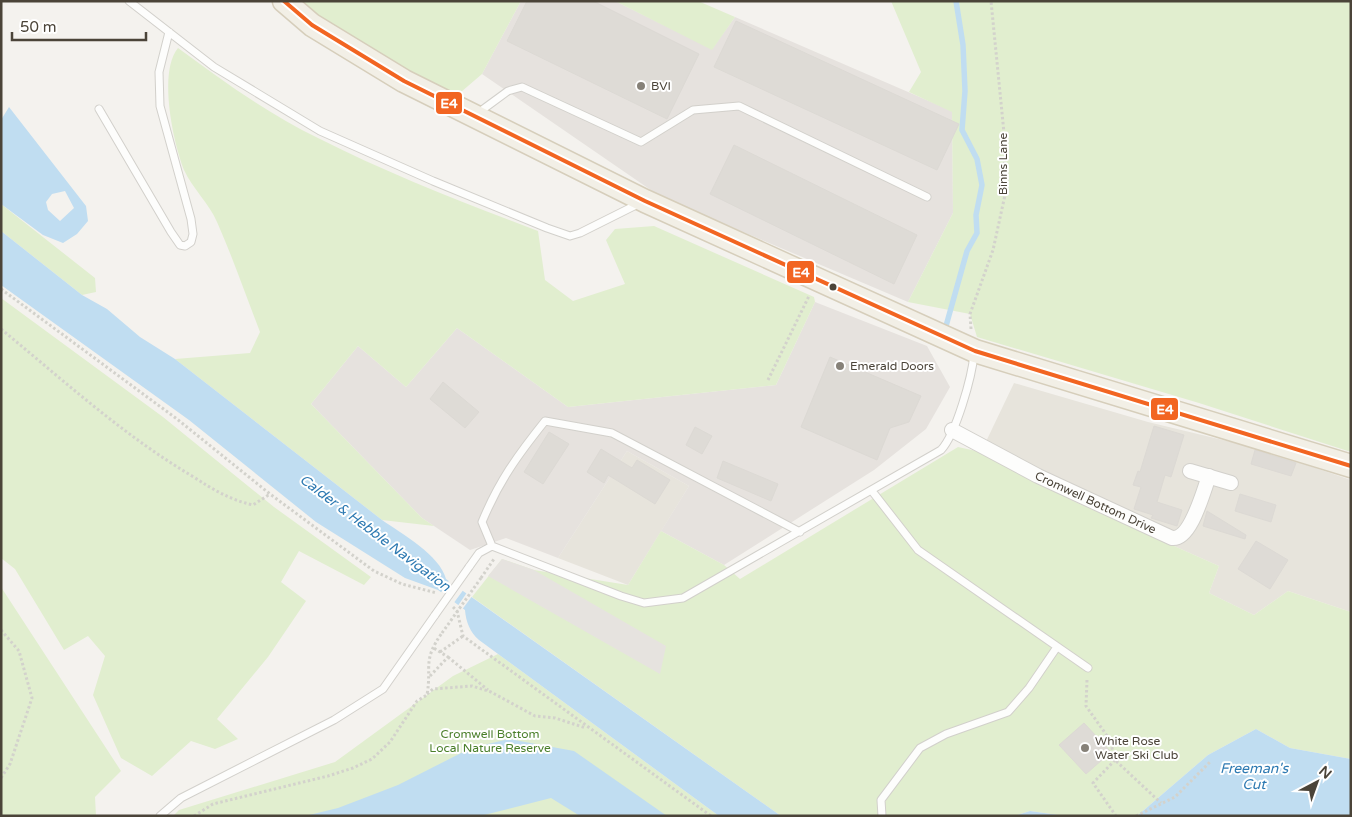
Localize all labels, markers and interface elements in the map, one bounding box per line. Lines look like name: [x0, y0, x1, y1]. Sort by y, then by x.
scale bar: [12, 10, 146, 42]
text: 50 m: [20, 18, 57, 36]
place label: BVI: [651, 79, 671, 93]
marker: BVI: [635, 80, 647, 92]
line badge: E4: [435, 91, 463, 115]
text: E4: [440, 95, 458, 112]
street label: Binns Lane: [996, 133, 1010, 195]
line badge: E4: [786, 260, 815, 284]
text: E4: [792, 264, 810, 281]
unlabelled marker: [828, 282, 838, 292]
place label: Emerald Doors: [850, 359, 934, 373]
marker: Emerald Doors: [834, 360, 846, 372]
line badge: E4: [1150, 397, 1179, 421]
text: E4: [1156, 401, 1174, 418]
street label: Cromwell Bottom Drive: [1033, 469, 1159, 537]
water label: Calder & Hebble Navigation: [296, 471, 454, 595]
park label: Cromwell Bottom Local Nature Reserve: [429, 727, 551, 755]
place label: White Rose Water Ski Club: [1095, 734, 1178, 762]
marker: White Rose Water Ski Club: [1079, 742, 1091, 754]
north arrow: [1292, 757, 1342, 807]
water label: Freeman's Cut: [1220, 760, 1289, 793]
text: N: [1315, 762, 1335, 783]

